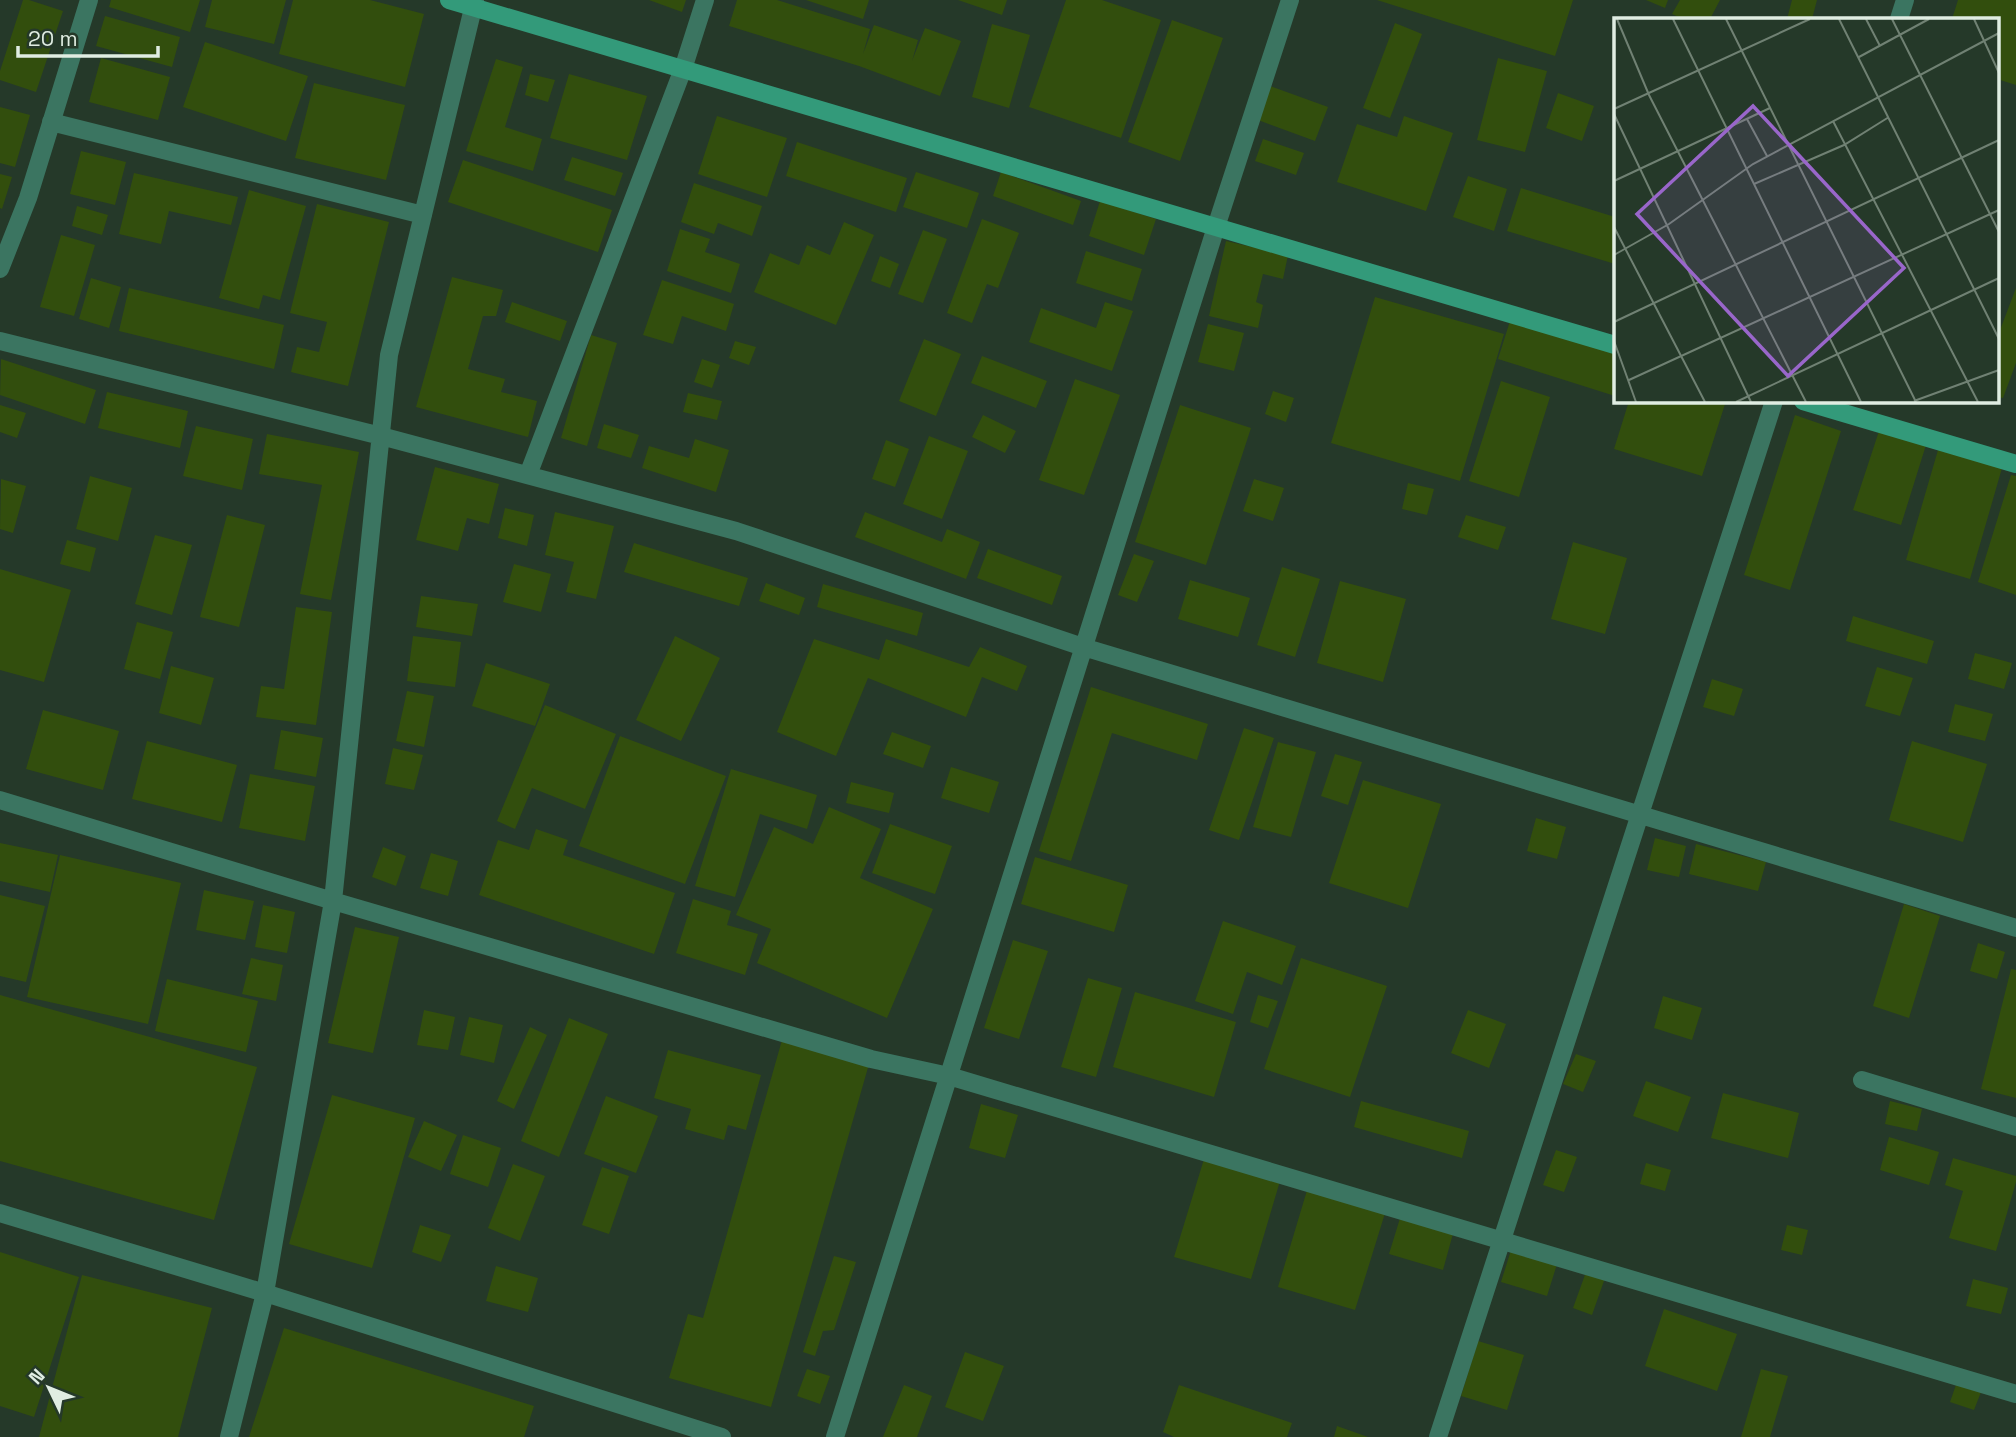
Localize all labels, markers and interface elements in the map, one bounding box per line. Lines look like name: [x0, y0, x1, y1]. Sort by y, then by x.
scale bar: [18, 14, 158, 58]
inset map: [1614, 18, 1998, 402]
text: 20 m: [28, 25, 78, 52]
north arrow: [14, 1353, 84, 1423]
text: N: [23, 1364, 50, 1390]

